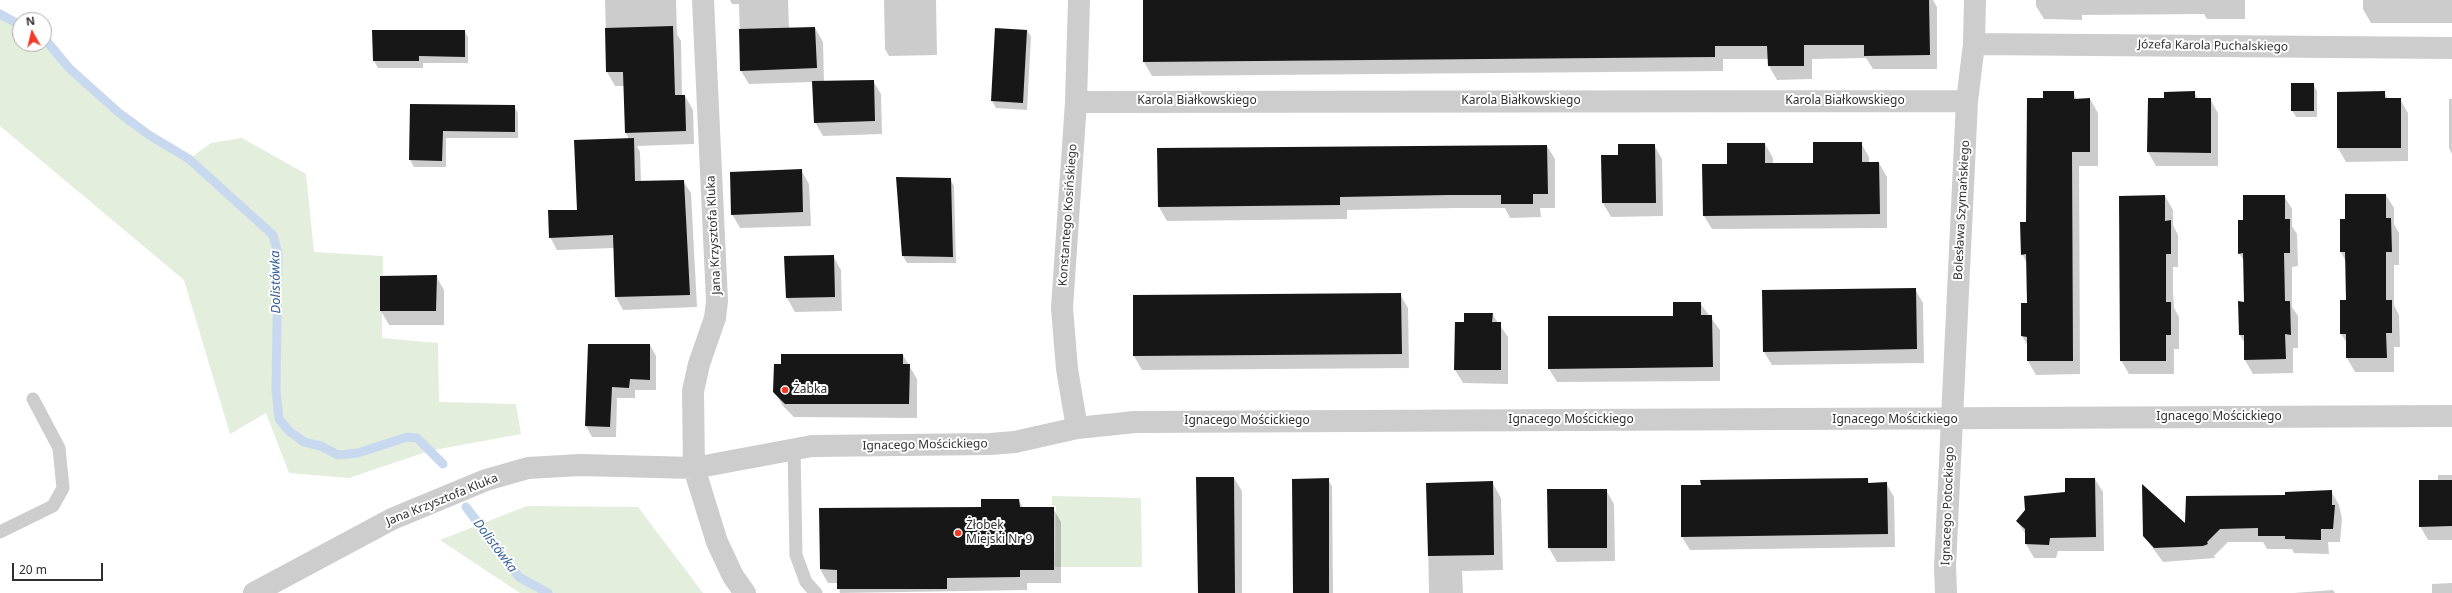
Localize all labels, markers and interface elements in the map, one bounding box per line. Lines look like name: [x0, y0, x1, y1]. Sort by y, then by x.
north arrow: [12, 12, 52, 52]
text: N: [25, 13, 36, 29]
street label: Józefa Karola Puchalskiego: [2138, 37, 2288, 55]
street label: Karola Białkowskiego: [1137, 94, 1257, 108]
street label: Karola Białkowskiego: [1461, 94, 1581, 108]
street label: Karola Białkowskiego: [1785, 94, 1905, 108]
street label: Bolesława Szymańskiego: [1951, 140, 1973, 280]
street label: Konstantego Kosińskiego: [1056, 143, 1080, 287]
street label: Jana Krzysztofa Kluka: [704, 175, 724, 295]
water label: Dolistówka: [268, 250, 284, 314]
place label: Żabka: [793, 383, 827, 397]
marker: Żabka: [780, 385, 790, 395]
street label: Ignacego Mościckiego: [2156, 410, 2282, 424]
street label: Ignacego Mościckiego: [1508, 413, 1634, 427]
street label: Ignacego Mościckiego: [1832, 413, 1958, 427]
street label: Ignacego Mościckiego: [1184, 414, 1310, 428]
street label: Ignacego Mościckiego: [862, 437, 988, 453]
street label: Ignacego Potockiego: [1939, 446, 1957, 566]
street label: Jana Krzysztofa Kluka: [384, 471, 500, 529]
water label: Dolistówka: [470, 516, 520, 576]
place label: Żłobek Miejski Nr 9: [966, 519, 1032, 547]
marker: Żłobek Miejski Nr 9: [953, 528, 963, 538]
scale bar: [14, 555, 105, 581]
text: 20 m: [19, 561, 47, 578]

